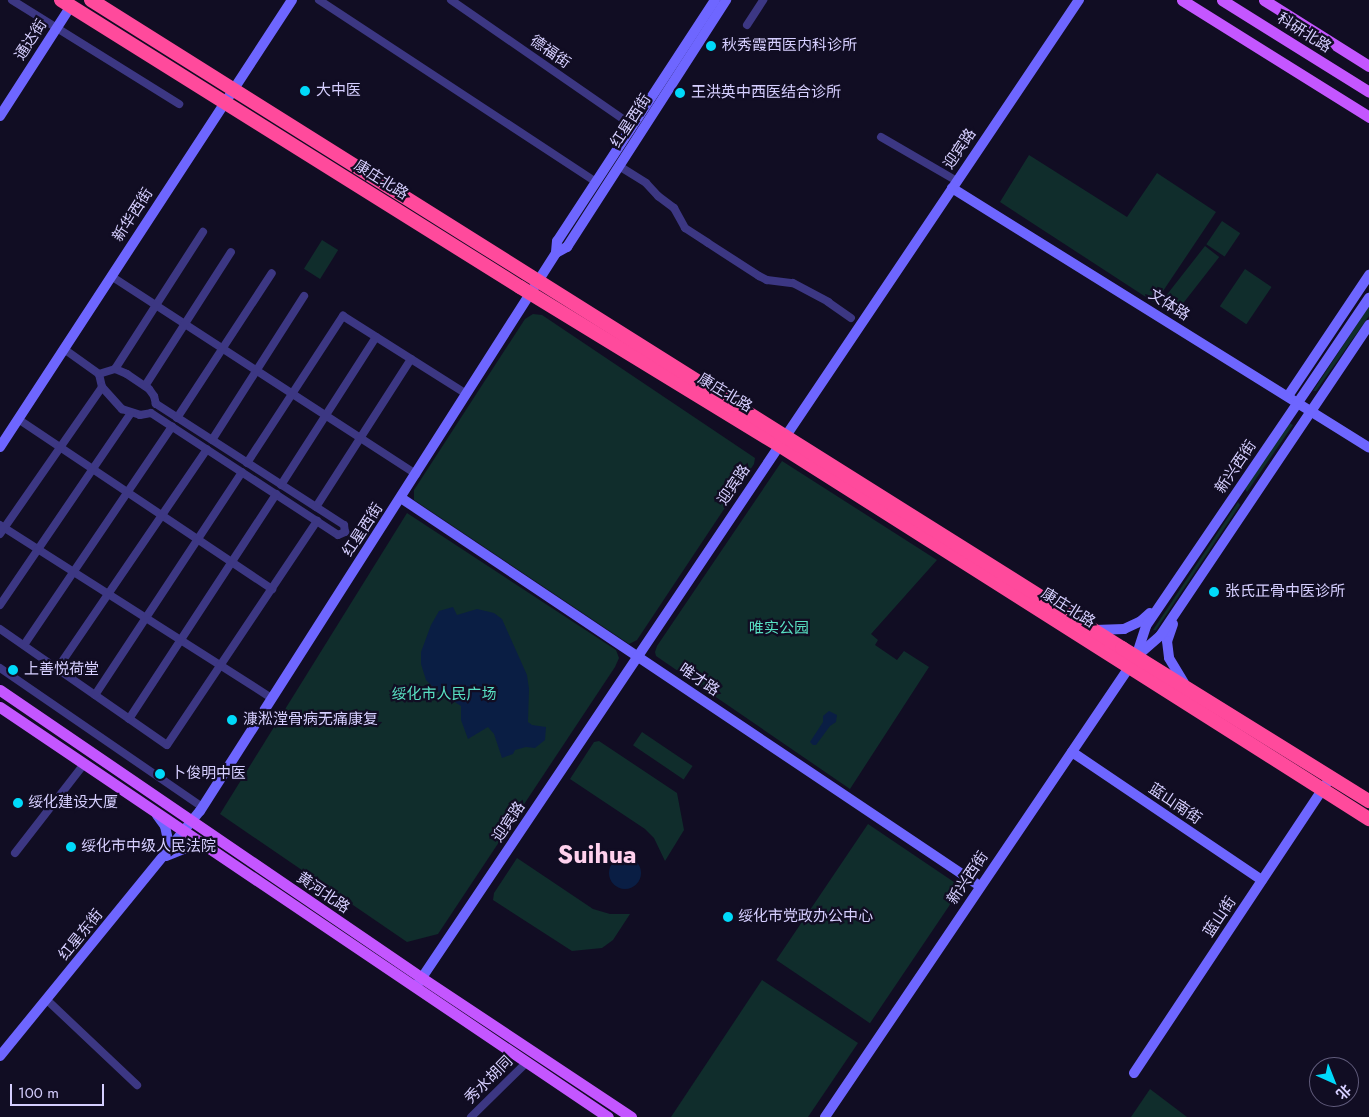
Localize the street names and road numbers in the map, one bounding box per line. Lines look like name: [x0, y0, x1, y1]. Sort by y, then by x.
street label: 科研北路: [1274, 9, 1334, 57]
street label: 通达街: [11, 16, 51, 64]
street label: 德福街: [526, 32, 574, 72]
street label: 红星西街: [607, 91, 655, 151]
street label: 迎宾路: [940, 125, 980, 173]
street label: 康庄北路: [351, 156, 411, 204]
street label: 新华西街: [109, 185, 157, 245]
street label: 文体路: [1145, 285, 1193, 325]
street label: 康庄北路: [695, 370, 755, 416]
street label: 新兴西街: [1212, 437, 1260, 497]
street label: 迎宾路: [714, 461, 754, 509]
street label: 红星西街: [339, 500, 387, 560]
street label: 康庄北路: [1038, 584, 1098, 632]
street label: 唯才路: [675, 660, 723, 700]
street label: 蓝山南街: [1145, 780, 1205, 828]
street label: 迎宾路: [489, 798, 529, 846]
street label: 新兴西街: [944, 848, 992, 908]
street label: 黄河北路: [293, 869, 353, 917]
street label: 蓝山街: [1200, 893, 1240, 941]
street label: 红星东街: [55, 906, 107, 964]
street label: 秀水胡同: [461, 1052, 517, 1108]

